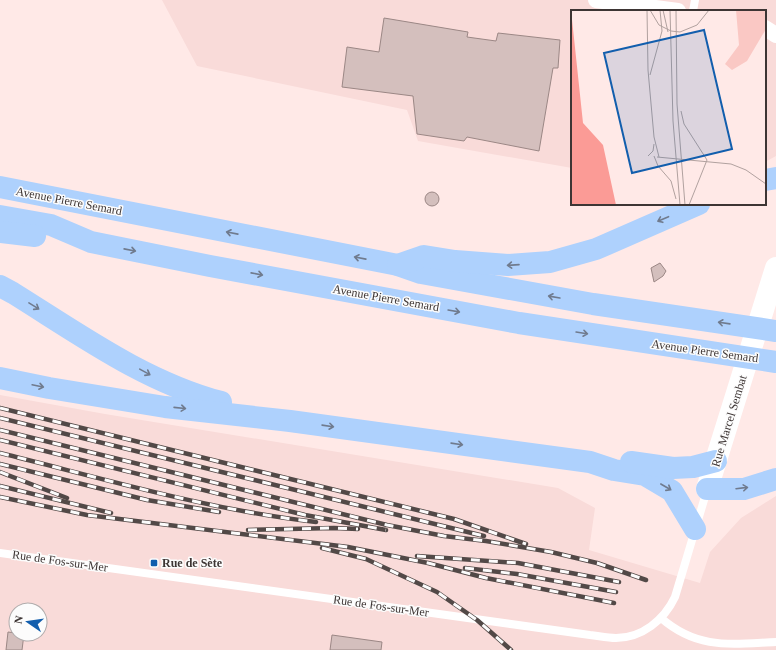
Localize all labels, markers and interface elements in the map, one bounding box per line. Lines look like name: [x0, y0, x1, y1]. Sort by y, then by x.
inset map: [571, 10, 766, 205]
street label: Avenue Pierre Semard: [15, 184, 123, 218]
one-way arrow: [657, 216, 669, 224]
one-way arrow: [226, 228, 239, 236]
one-way arrow: [123, 246, 136, 254]
one-way arrow: [354, 253, 367, 261]
one-way arrow: [507, 261, 520, 268]
one-way arrow: [250, 271, 263, 279]
street label: Avenue Pierre Semard: [332, 282, 440, 314]
one-way arrow: [548, 292, 561, 300]
one-way arrow: [28, 302, 40, 310]
one-way arrow: [447, 307, 460, 315]
one-way arrow: [717, 319, 730, 327]
one-way arrow: [575, 329, 588, 337]
street label: Avenue Pierre Semard: [651, 337, 759, 365]
one-way arrow: [139, 369, 151, 377]
street label: Rue Marcel Sembat: [708, 373, 750, 469]
one-way arrow: [31, 382, 44, 390]
one-way arrow: [173, 405, 186, 412]
one-way arrow: [321, 422, 334, 430]
one-way arrow: [450, 440, 463, 448]
one-way arrow: [660, 484, 672, 492]
one-way arrow: [735, 484, 748, 492]
street label: Rue de Fos-sur-Mer: [11, 547, 109, 575]
place label: Rue de Sète: [162, 556, 223, 570]
marker: Rue de Sète: [149, 558, 159, 568]
street label: Rue de Fos-sur-Mer: [332, 592, 430, 620]
north arrow: [8, 602, 48, 642]
text: N: [12, 614, 25, 625]

